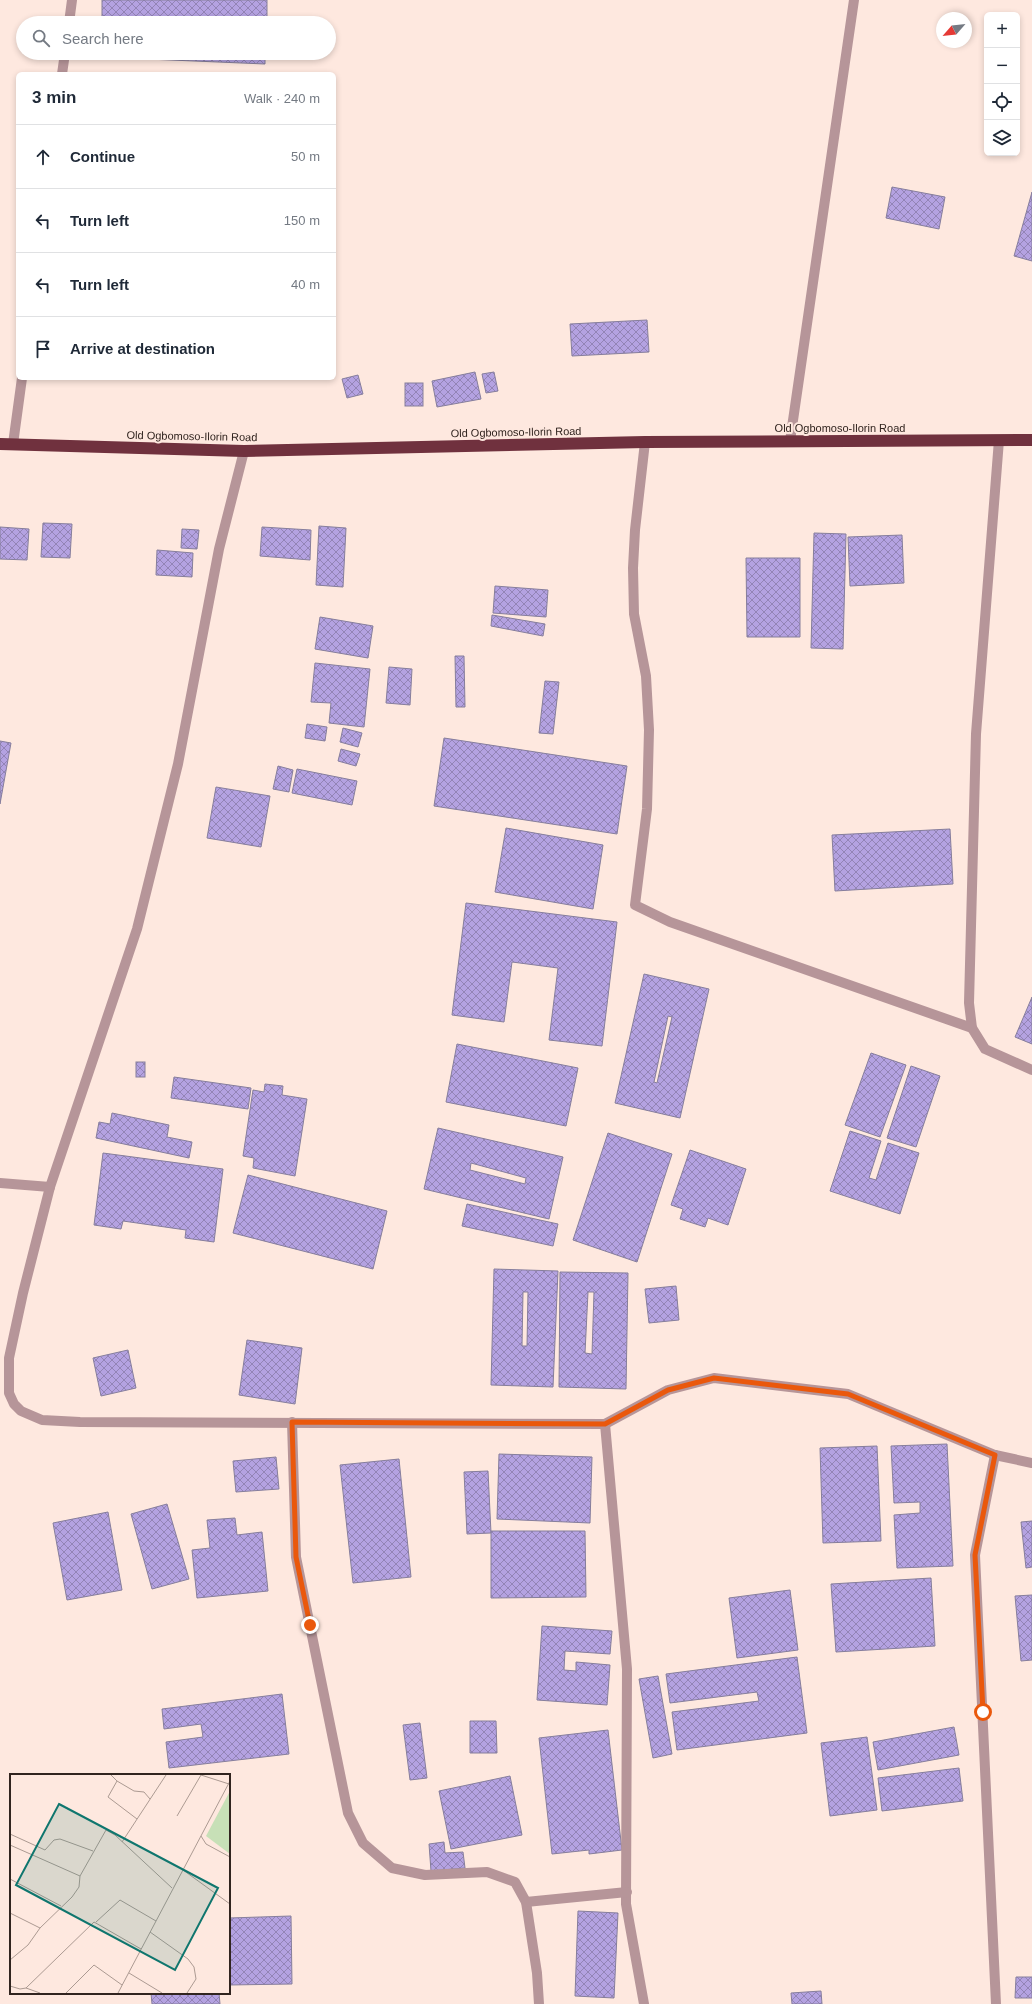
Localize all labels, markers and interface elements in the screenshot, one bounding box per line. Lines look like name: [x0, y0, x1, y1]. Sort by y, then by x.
north arrow: [936, 12, 972, 48]
map controls: [984, 12, 1020, 156]
button: +: [984, 12, 1020, 48]
search box: [16, 16, 336, 60]
icon: search: [30, 27, 52, 49]
text: Search here: [62, 30, 144, 47]
button: −: [984, 48, 1020, 84]
button: locate: [984, 84, 1020, 120]
text: 3 min: [32, 88, 76, 107]
text: Walk · 240 m: [244, 91, 320, 106]
button: layers: [984, 120, 1020, 156]
icon: ahead: [32, 146, 54, 168]
text: Continue: [70, 148, 135, 165]
text: 50 m: [291, 149, 320, 164]
icon: left: [32, 210, 54, 232]
text: Turn left: [70, 212, 129, 229]
text: 150 m: [284, 213, 320, 228]
icon: left: [32, 274, 54, 296]
text: Turn left: [70, 276, 129, 293]
text: 40 m: [291, 277, 320, 292]
icon: arrive: [32, 338, 54, 360]
text: Arrive at destination: [70, 340, 215, 357]
street label: Old Ogbomoso-Ilorin Road: [775, 422, 905, 434]
street label: Old Ogbomoso-Ilorin Road: [450, 425, 582, 439]
street label: Old Ogbomoso-Ilorin Road: [126, 429, 258, 443]
route end: [301, 1616, 319, 1634]
route start: [974, 1703, 992, 1721]
inset map: [10, 1774, 230, 1994]

